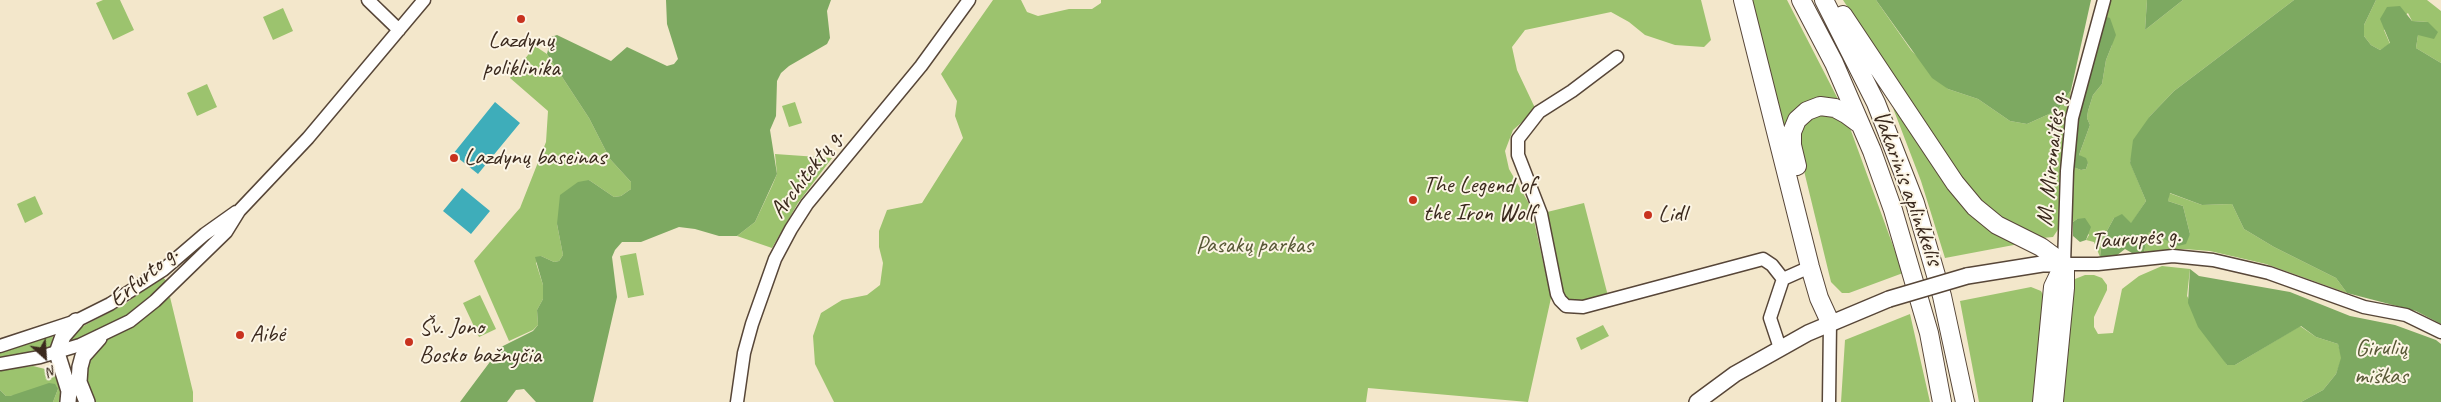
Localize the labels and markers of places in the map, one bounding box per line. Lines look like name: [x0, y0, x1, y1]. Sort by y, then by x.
marker: Lazdynų poliklinika: [515, 13, 527, 25]
place label: Lazdynų poliklinika: [482, 27, 560, 83]
place label: Lazdynų baseinas: [464, 144, 606, 172]
marker: Lazdynų baseinas: [448, 152, 460, 164]
place label: The Legend of the Iron Wolf: [1423, 172, 1535, 228]
marker: The Legend of the Iron Wolf: [1407, 194, 1419, 206]
place label: Lidl: [1658, 201, 1686, 229]
marker: Lidl: [1642, 209, 1654, 221]
place label: Šv. Jono Bosko bažnyčia: [419, 314, 541, 370]
place label: Aibė: [250, 321, 285, 349]
marker: Aibė: [234, 329, 246, 341]
marker: Šv. Jono Bosko bažnyčia: [403, 336, 415, 348]

